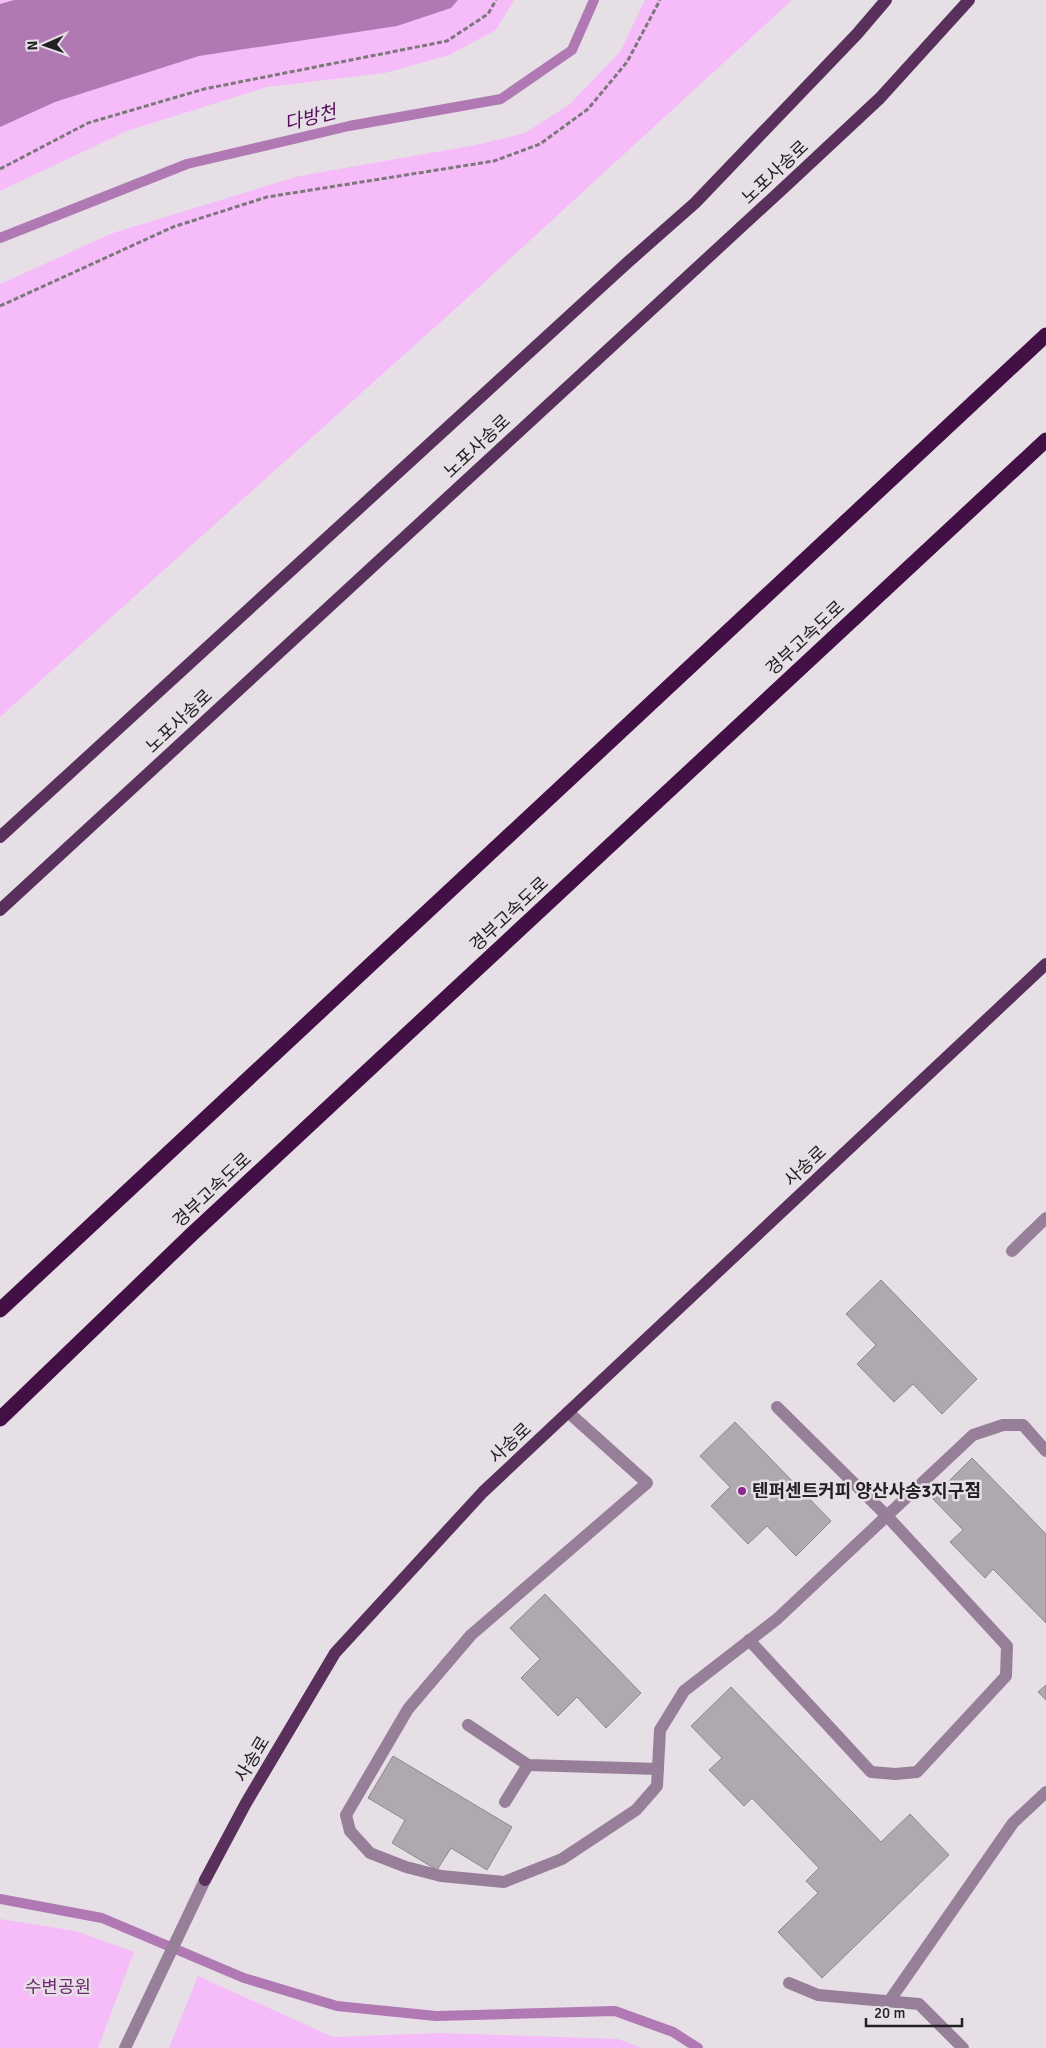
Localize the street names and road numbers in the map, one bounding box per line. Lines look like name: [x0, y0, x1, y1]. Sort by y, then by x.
street label: 노포사송로: [737, 136, 813, 208]
street label: 노포사송로: [439, 410, 515, 482]
street label: 경부고속도로: [761, 596, 849, 680]
street label: 노포사송로: [141, 685, 217, 757]
street label: 경부고속도로: [465, 872, 553, 956]
street label: 사송로: [779, 1141, 831, 1191]
street label: 경부고속도로: [168, 1148, 256, 1232]
street label: 사송로: [484, 1418, 536, 1468]
street label: 사송로: [230, 1732, 274, 1786]

